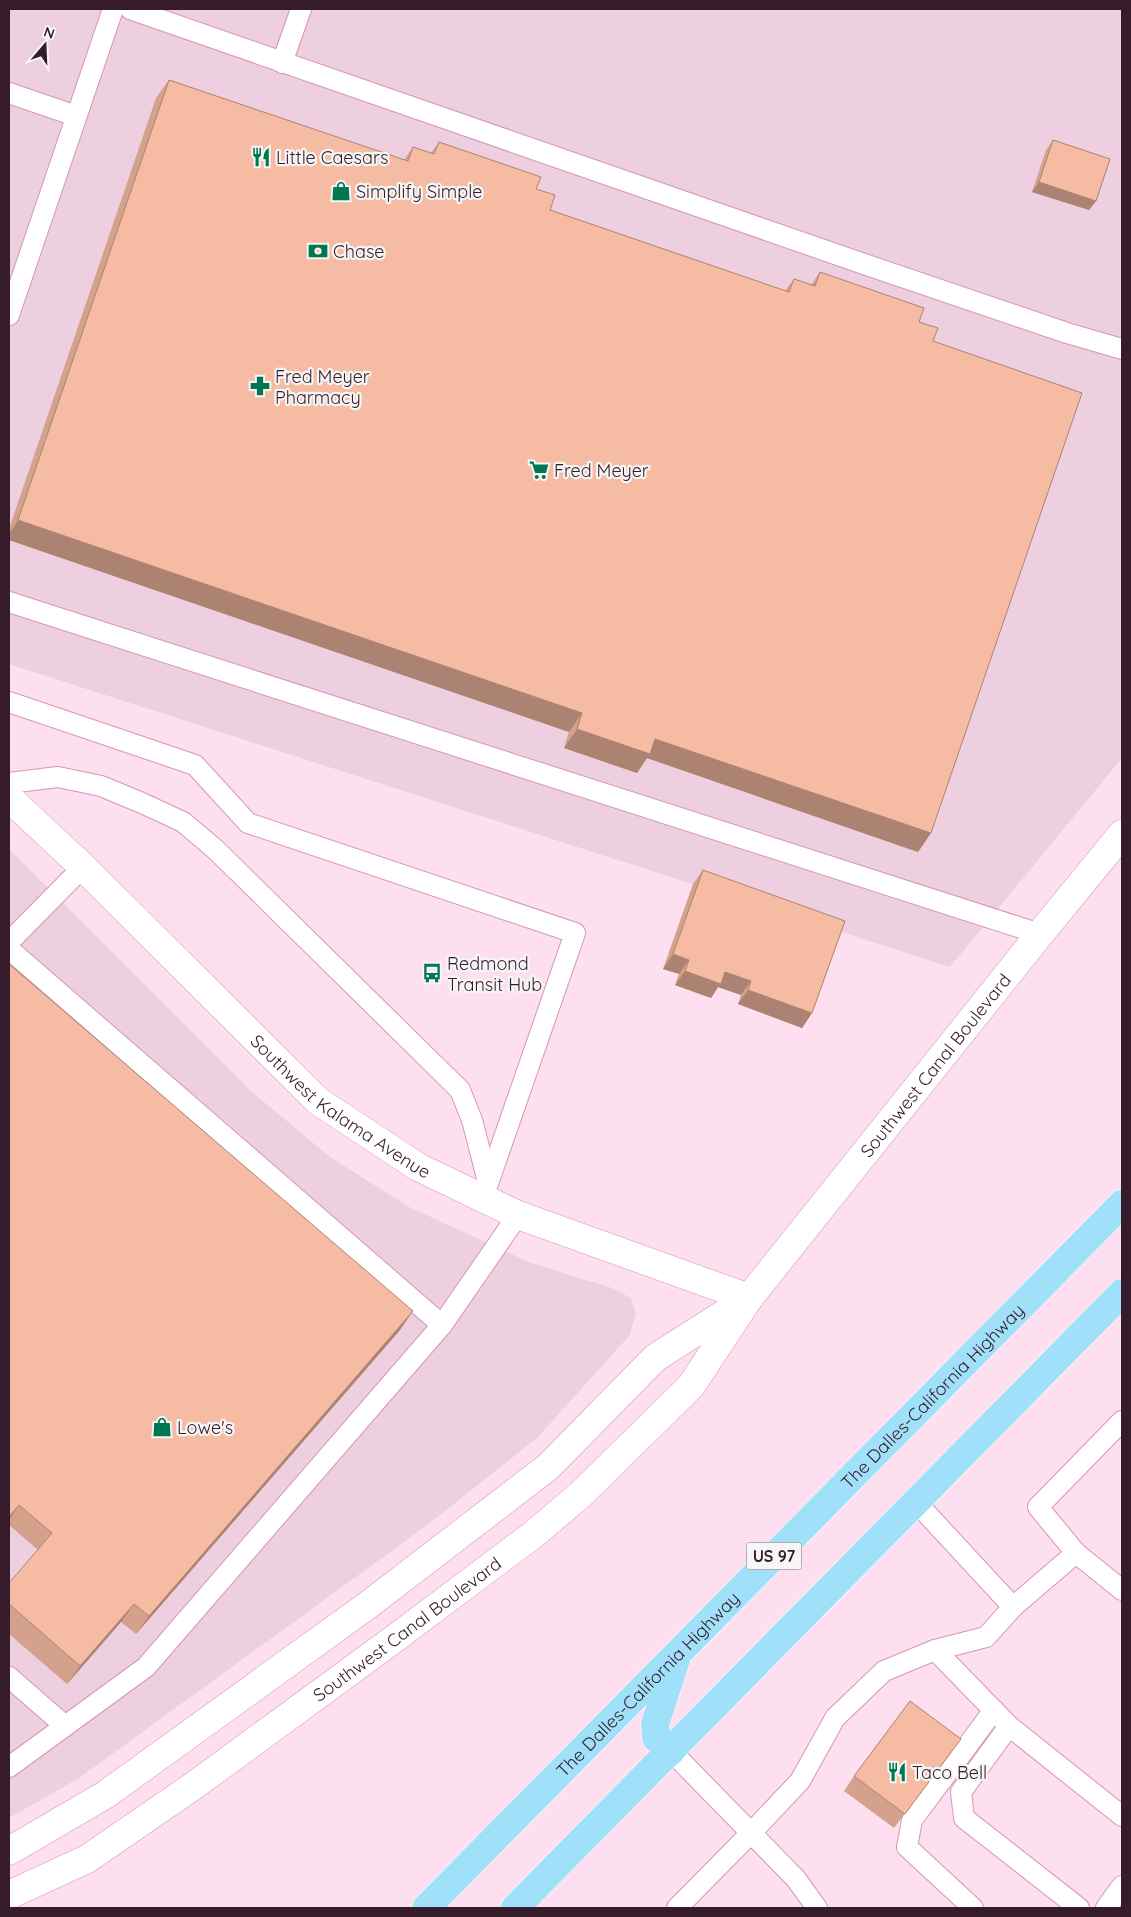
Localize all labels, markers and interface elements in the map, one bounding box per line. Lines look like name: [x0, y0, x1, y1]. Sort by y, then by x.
north arrow: [20, 20, 70, 70]
text: N: [41, 23, 57, 43]
restaurant icon: Little Caesars: [250, 146, 272, 168]
place label: Little Caesars: [276, 146, 388, 169]
shop icon: Simplify Simple: [330, 180, 352, 202]
place label: Simplify Simple: [356, 180, 482, 203]
bank icon: Chase: [307, 240, 329, 262]
place label: Chase: [333, 240, 385, 263]
place label: Fred Meyer Pharmacy: [275, 365, 370, 409]
pharmacy icon: Fred Meyer Pharmacy: [249, 375, 271, 397]
supermarket icon: Fred Meyer: [528, 459, 550, 481]
place label: Fred Meyer: [554, 459, 649, 482]
place label: Redmond Transit Hub: [447, 952, 542, 996]
bus stop icon: Redmond Transit Hub: [421, 962, 443, 984]
street label: Southwest Canal Boulevard: [855, 969, 1016, 1162]
street label: Southwest Kalama Avenue: [246, 1029, 434, 1183]
street label: The Dalles-California Highway: [836, 1299, 1029, 1493]
shop icon: Lowe's: [151, 1416, 173, 1438]
place label: Lowe's: [177, 1416, 233, 1439]
road number: US 97: [746, 1542, 802, 1570]
street label: Southwest Canal Boulevard: [308, 1551, 505, 1706]
street label: The Dalles-California Highway: [551, 1587, 744, 1781]
restaurant icon: Taco Bell: [886, 1761, 908, 1783]
place label: Taco Bell: [912, 1761, 987, 1784]

